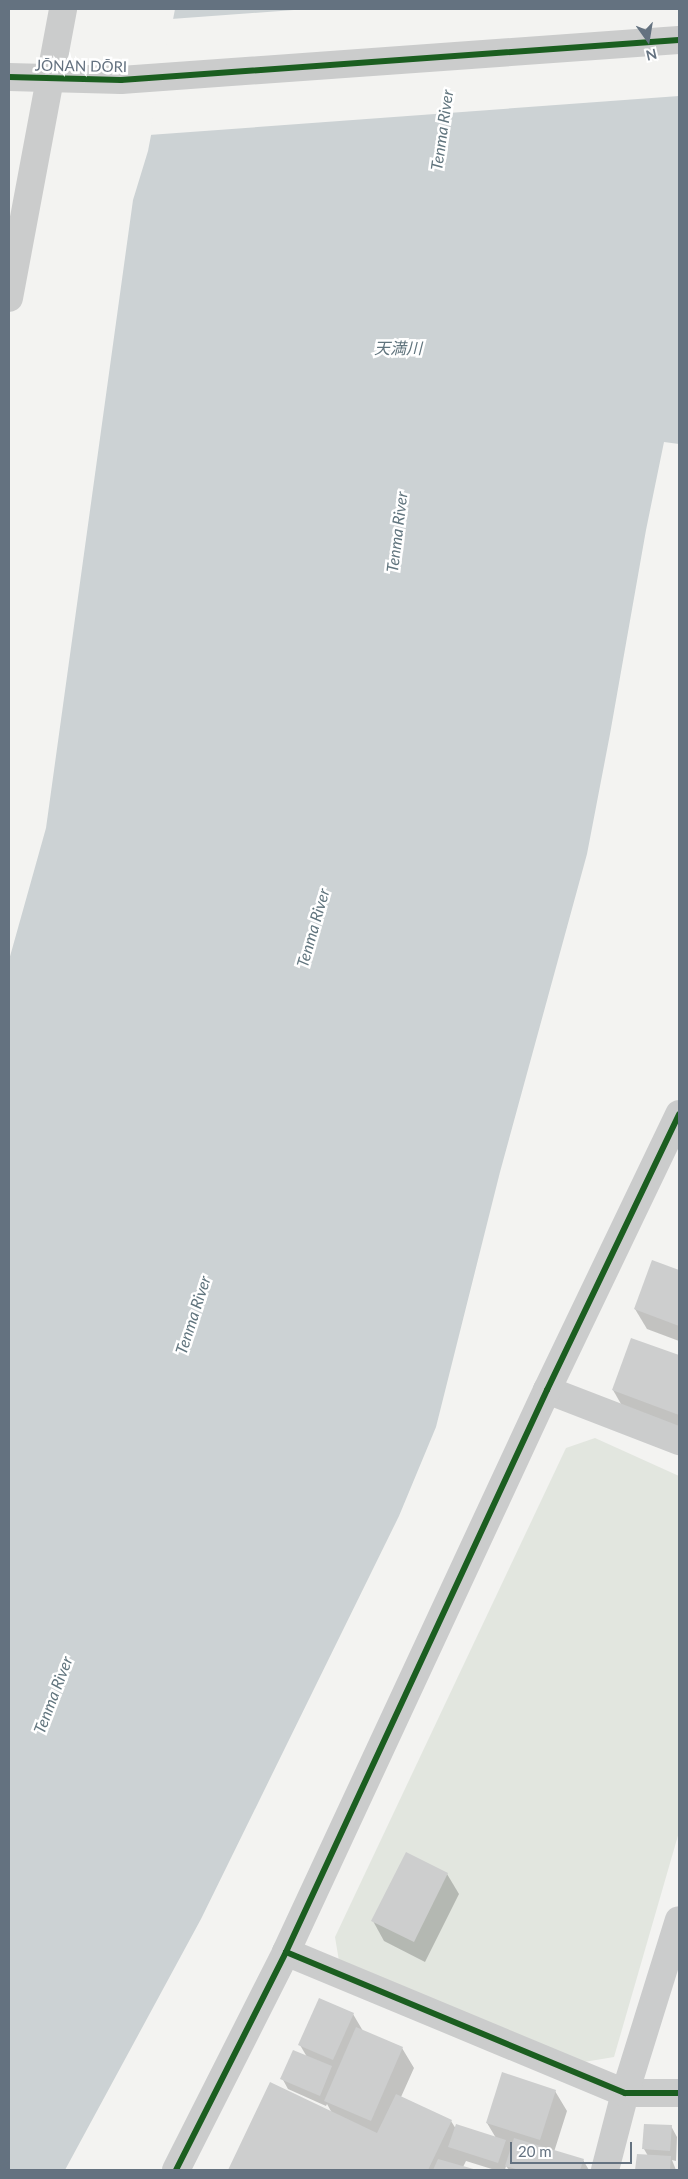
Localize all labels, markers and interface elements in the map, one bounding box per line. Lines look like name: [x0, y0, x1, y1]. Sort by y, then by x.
north arrow: [623, 15, 673, 65]
text: N: [644, 46, 659, 65]
street label: JŌNAN DŌRI: [35, 56, 127, 76]
water label: Tenma River: [427, 88, 457, 172]
water label: 天満川: [374, 338, 422, 358]
water label: Tenma River: [383, 491, 411, 573]
water label: Tenma River: [293, 886, 333, 970]
water label: Tenma River: [171, 1273, 215, 1357]
water label: Tenma River: [29, 1654, 77, 1736]
scale bar: [513, 2132, 636, 2164]
text: 20 m: [518, 2142, 552, 2160]

